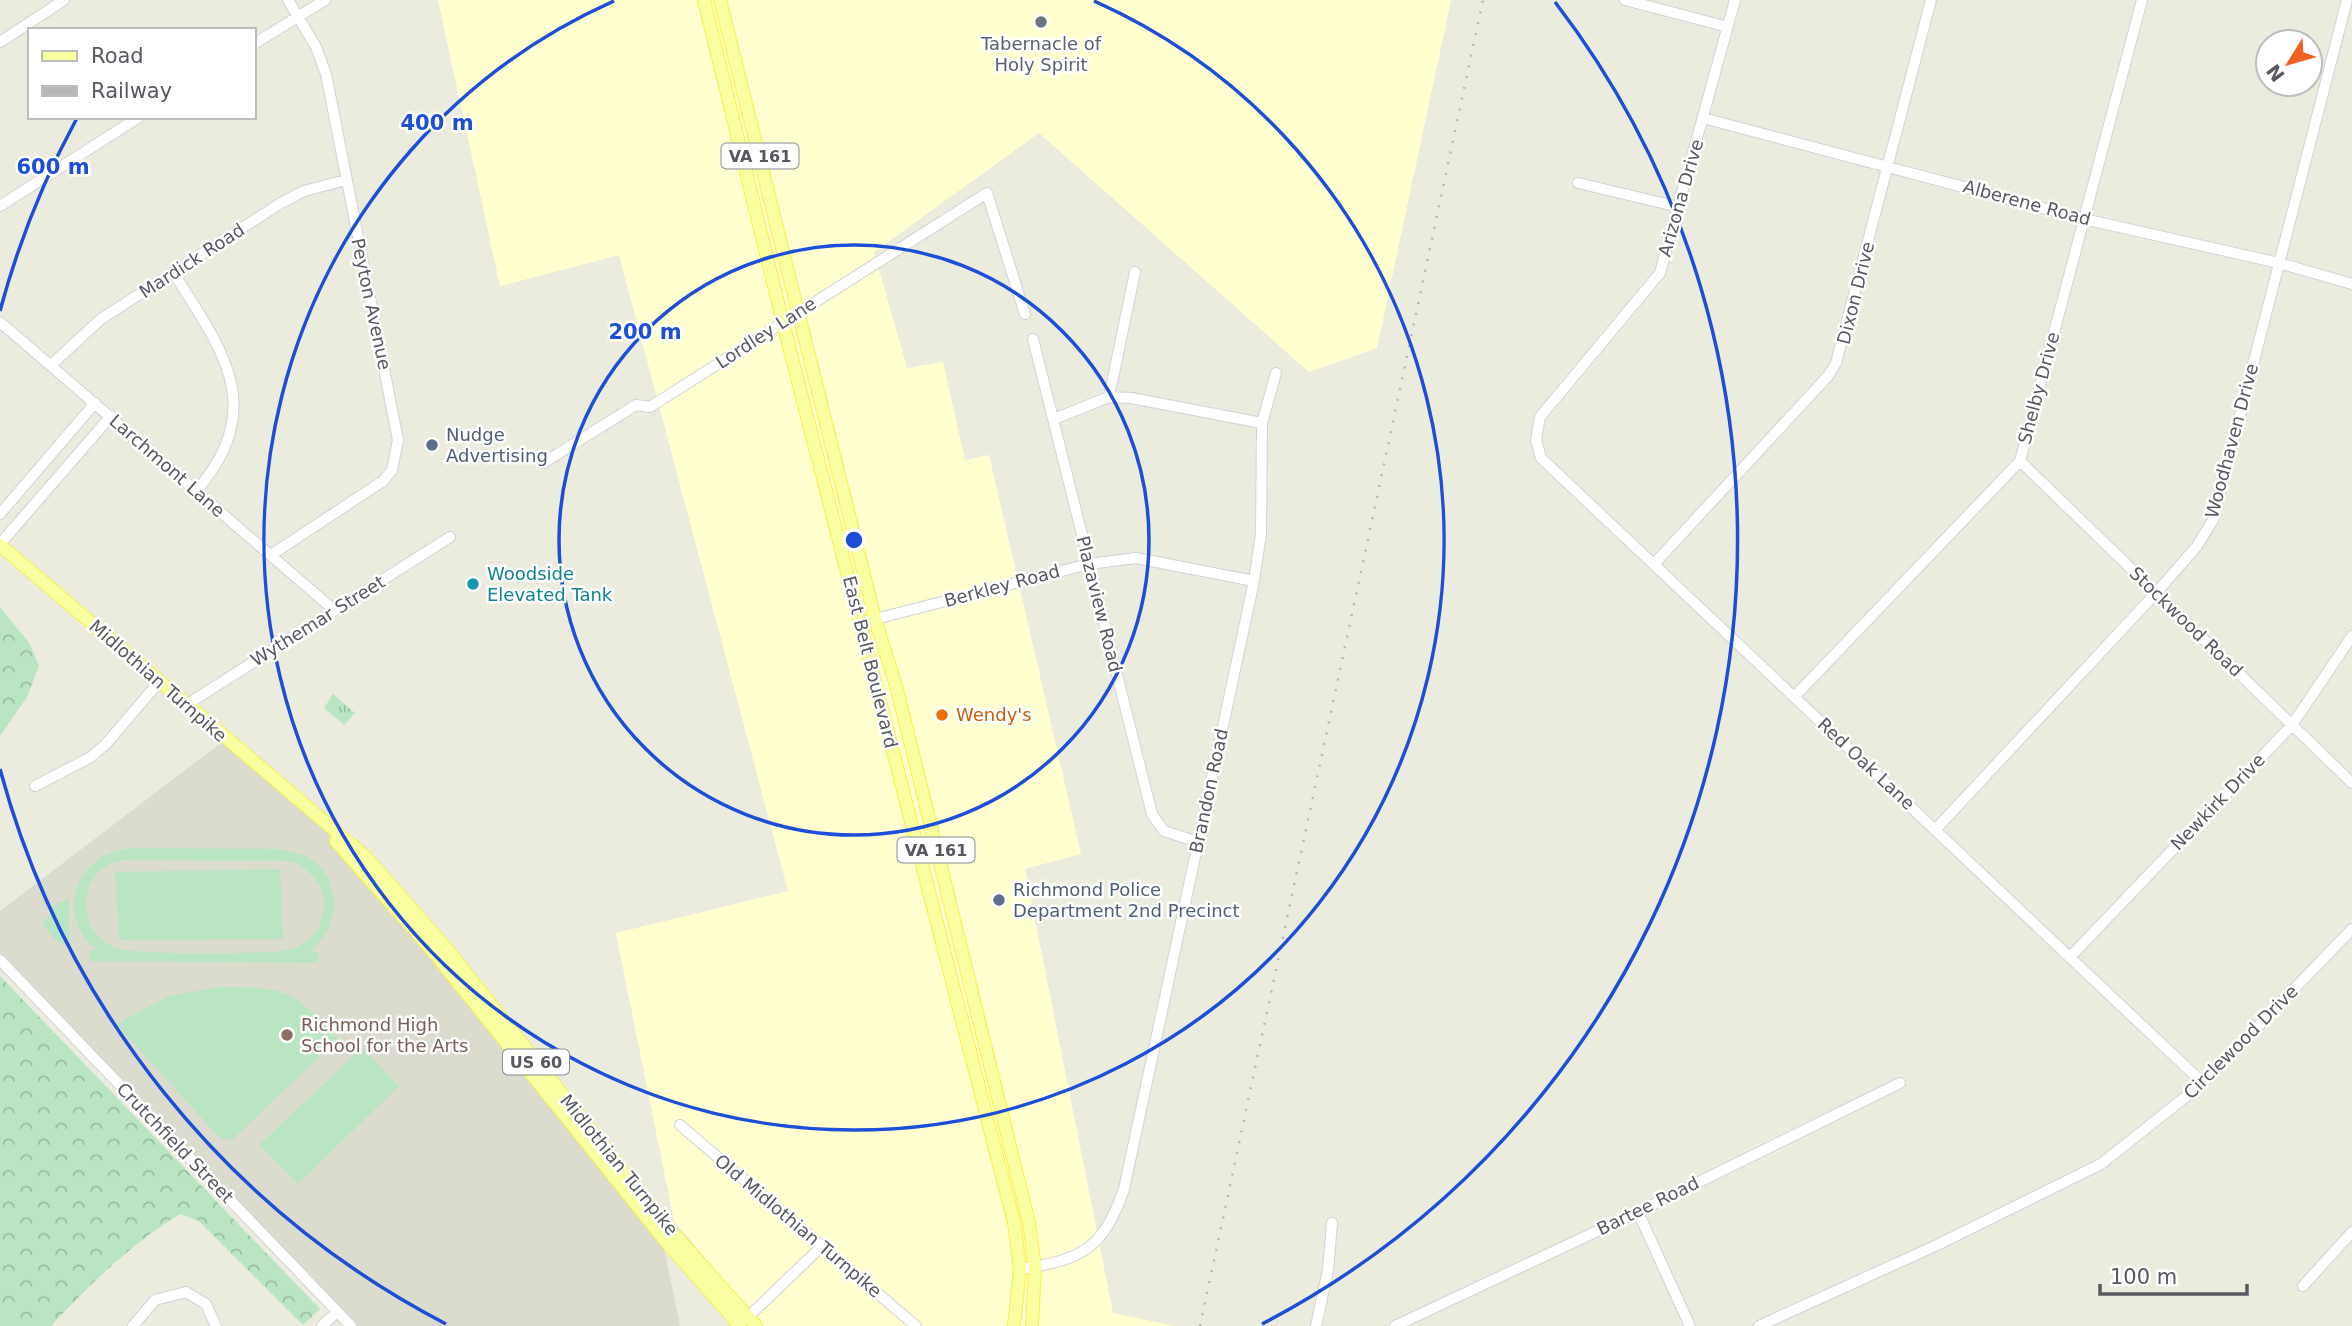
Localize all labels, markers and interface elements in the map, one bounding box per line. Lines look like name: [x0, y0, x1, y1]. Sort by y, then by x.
marker: Tabernacle of Holy Spirit: [1033, 14, 1049, 30]
legend: [28, 28, 256, 119]
north arrow: [2254, 28, 2324, 98]
place label: Tabernacle of Holy Spirit: [980, 33, 1102, 75]
text: Road: [91, 44, 144, 68]
text: N: [2262, 60, 2289, 86]
text: Railway: [91, 79, 172, 103]
text: 400 m: [400, 111, 474, 135]
street label: Arizona Drive: [1654, 137, 1707, 259]
road number: VA 161: [722, 144, 798, 168]
text: 600 m: [16, 155, 90, 179]
street label: Alberene Road: [1961, 175, 2093, 230]
street label: Mardick Road: [135, 219, 248, 302]
street label: Peyton Avenue: [347, 236, 396, 372]
street label: Dixon Drive: [1833, 239, 1878, 346]
street label: Lordley Lane: [712, 292, 820, 373]
text: 200 m: [608, 320, 682, 344]
street label: Shelby Drive: [2014, 330, 2064, 446]
street label: Woodhaven Drive: [2201, 361, 2262, 521]
street label: Larchmont Lane: [105, 410, 229, 521]
place label: Nudge Advertising: [446, 424, 548, 466]
marker: Nudge Advertising: [424, 437, 440, 453]
centre of rings: [842, 528, 866, 552]
street label: Plazaview Road: [1072, 534, 1127, 674]
street label: Berkley Road: [942, 560, 1062, 611]
street label: Stockwood Road: [2126, 562, 2247, 681]
place label: Woodside Elevated Tank: [487, 563, 613, 605]
street label: Wythemar Street: [247, 571, 389, 670]
street label: East Belt Boulevard: [839, 574, 902, 750]
marker: Woodside Elevated Tank: [465, 576, 481, 592]
street label: Midlothian Turnpike: [85, 615, 231, 746]
place label: Wendy's: [956, 704, 1032, 725]
marker: Wendy's: [934, 707, 950, 723]
street label: Red Oak Lane: [1814, 713, 1919, 814]
street label: Brandon Road: [1185, 727, 1232, 855]
street label: Newkirk Drive: [2166, 749, 2269, 854]
road number: VA 161: [898, 838, 974, 862]
place label: Richmond Police Department 2nd Precinct: [1013, 879, 1240, 921]
marker: Richmond Police Department 2nd Precinct: [991, 892, 1007, 908]
street label: Circlewood Drive: [2179, 980, 2302, 1103]
place label: Richmond High School for the Arts: [301, 1014, 468, 1056]
marker: Richmond High School for the Arts: [279, 1027, 295, 1043]
road number: US 60: [503, 1050, 569, 1074]
street label: Crutchfield Street: [113, 1078, 238, 1207]
street label: Midlothian Turnpike: [556, 1090, 683, 1239]
street label: Old Midlothian Turnpike: [711, 1150, 886, 1302]
street label: Bartee Road: [1593, 1172, 1702, 1239]
scale bar: [2100, 1252, 2247, 1296]
text: 100 m: [2110, 1265, 2177, 1289]

